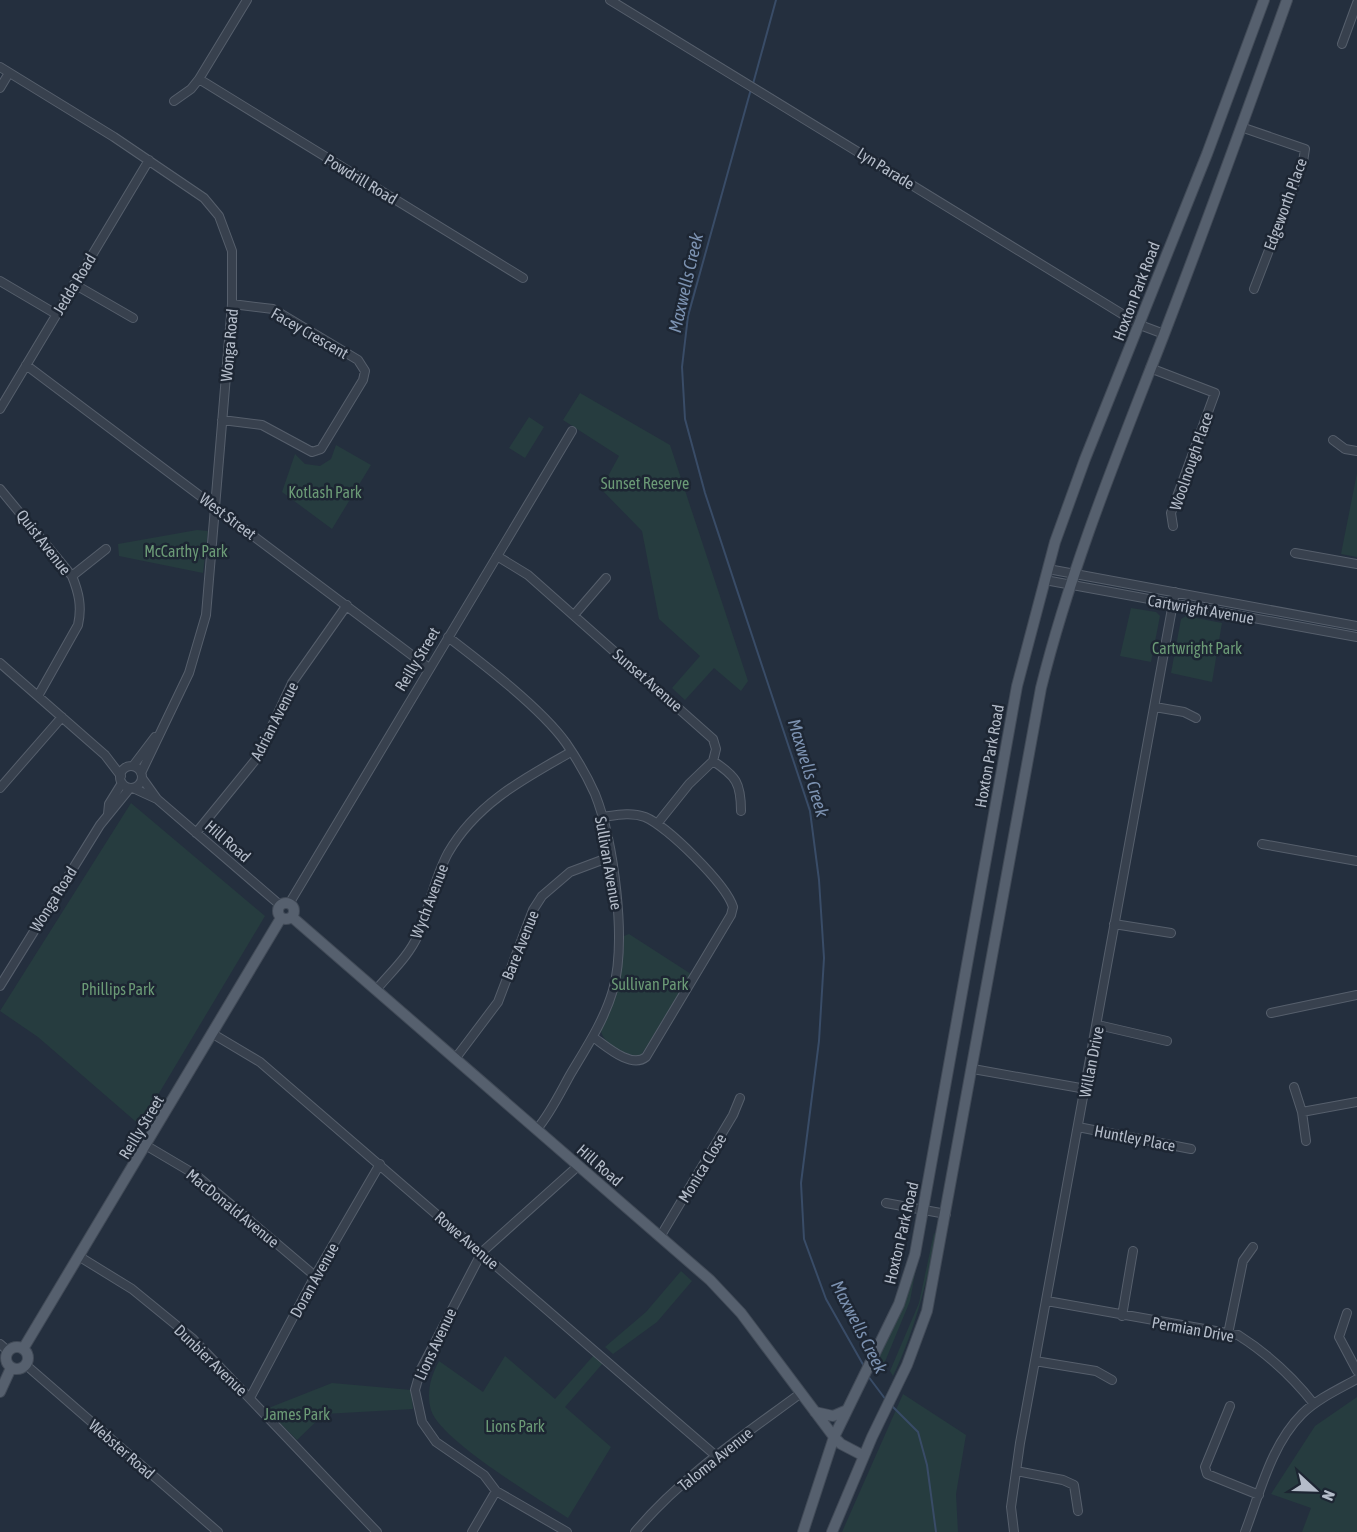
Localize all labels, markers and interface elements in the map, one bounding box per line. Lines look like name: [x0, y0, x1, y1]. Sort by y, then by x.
street label: Lyn Parade: [854, 143, 918, 193]
street label: Powdrill Road: [321, 150, 401, 208]
street label: Edgeworth Place: [1260, 155, 1311, 253]
water label: Maxwells Creek: [664, 230, 707, 335]
street label: Hoxton Park Road: [1109, 239, 1163, 343]
street label: Jedda Road: [49, 250, 99, 318]
street label: Facey Crescent: [268, 304, 352, 363]
street label: Wonga Road: [217, 308, 242, 382]
street label: Woolnough Place: [1166, 409, 1217, 513]
park label: Sunset Reserve: [601, 474, 689, 492]
park label: Kotlash Park: [288, 483, 362, 501]
street label: West Street: [196, 489, 260, 543]
street label: Quist Avenue: [13, 506, 75, 578]
park label: McCarthy Park: [144, 542, 228, 561]
street label: Cartwright Avenue: [1146, 591, 1255, 628]
street label: Reilly Street: [391, 624, 444, 695]
park label: Cartwright Park: [1152, 639, 1242, 658]
street label: Sunset Avenue: [610, 645, 686, 715]
street label: Adrian Avenue: [247, 679, 301, 763]
street label: Hoxton Park Road: [971, 703, 1007, 809]
water label: Maxwells Creek: [784, 716, 834, 821]
street label: Sullivan Avenue: [592, 815, 626, 911]
street label: Hill Road: [202, 816, 254, 866]
street label: Wych Avenue: [407, 861, 452, 941]
street label: Wonga Road: [26, 863, 81, 935]
street label: Bare Avenue: [498, 908, 542, 982]
park label: Sullivan Park: [611, 975, 689, 993]
park label: Phillips Park: [81, 980, 155, 999]
street label: Willan Drive: [1075, 1025, 1107, 1099]
street label: Reilly Street: [115, 1092, 168, 1163]
street label: Huntley Place: [1093, 1121, 1177, 1156]
street label: Monica Close: [674, 1130, 730, 1206]
street label: Hill Road: [574, 1140, 626, 1190]
street label: MacDonald Avenue: [183, 1165, 283, 1251]
street label: Hoxton Park Road: [880, 1180, 922, 1286]
street label: Rowe Avenue: [431, 1207, 503, 1273]
street label: Doran Avenue: [286, 1240, 342, 1320]
water label: Maxwells Creek: [827, 1277, 892, 1378]
street label: Lions Avenue: [411, 1305, 459, 1383]
street label: Permian Drive: [1150, 1313, 1236, 1345]
street label: Dunbier Avenue: [171, 1321, 251, 1399]
park label: James Park: [264, 1405, 330, 1423]
street label: Webster Road: [86, 1416, 158, 1482]
park label: Lions Park: [485, 1417, 545, 1435]
street label: Taloma Avenue: [674, 1424, 756, 1494]
north arrow: [1285, 1460, 1345, 1520]
text: N: [1319, 1488, 1339, 1503]

